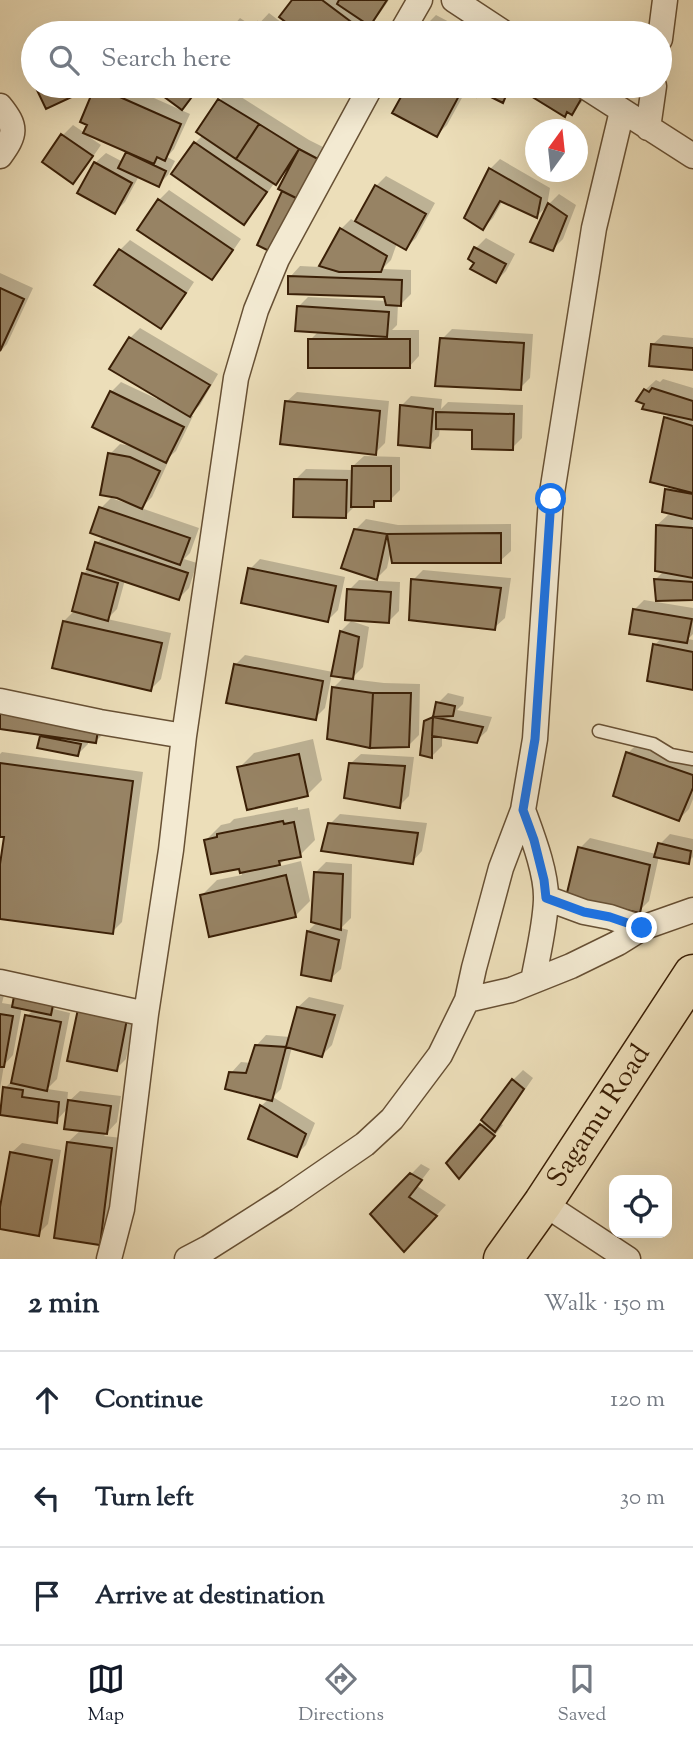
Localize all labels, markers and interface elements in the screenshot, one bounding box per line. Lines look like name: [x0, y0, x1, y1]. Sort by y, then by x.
search box: [21, 21, 672, 98]
icon: search: [45, 41, 83, 79]
text: Search here: [101, 41, 231, 78]
north arrow: [525, 119, 588, 182]
route start: [535, 483, 566, 514]
route end: [626, 912, 657, 943]
street label: Sagamu Road: [538, 1037, 661, 1196]
map controls: [609, 1175, 672, 1238]
button: locate: [609, 1175, 672, 1238]
text: 2 min: [28, 1283, 100, 1326]
text: Walk · 150 m: [544, 1288, 665, 1321]
icon: ahead: [28, 1381, 66, 1419]
text: Continue: [95, 1382, 203, 1419]
text: 120 m: [610, 1384, 665, 1417]
icon: left: [28, 1479, 66, 1517]
text: Turn left: [95, 1480, 194, 1517]
text: 30 m: [620, 1482, 665, 1515]
icon: arrive: [28, 1577, 66, 1615]
text: Arrive at destination: [95, 1578, 325, 1615]
tab: Map: [87, 1660, 125, 1729]
tab: Directions: [298, 1660, 384, 1729]
tab: Saved: [557, 1660, 606, 1729]

